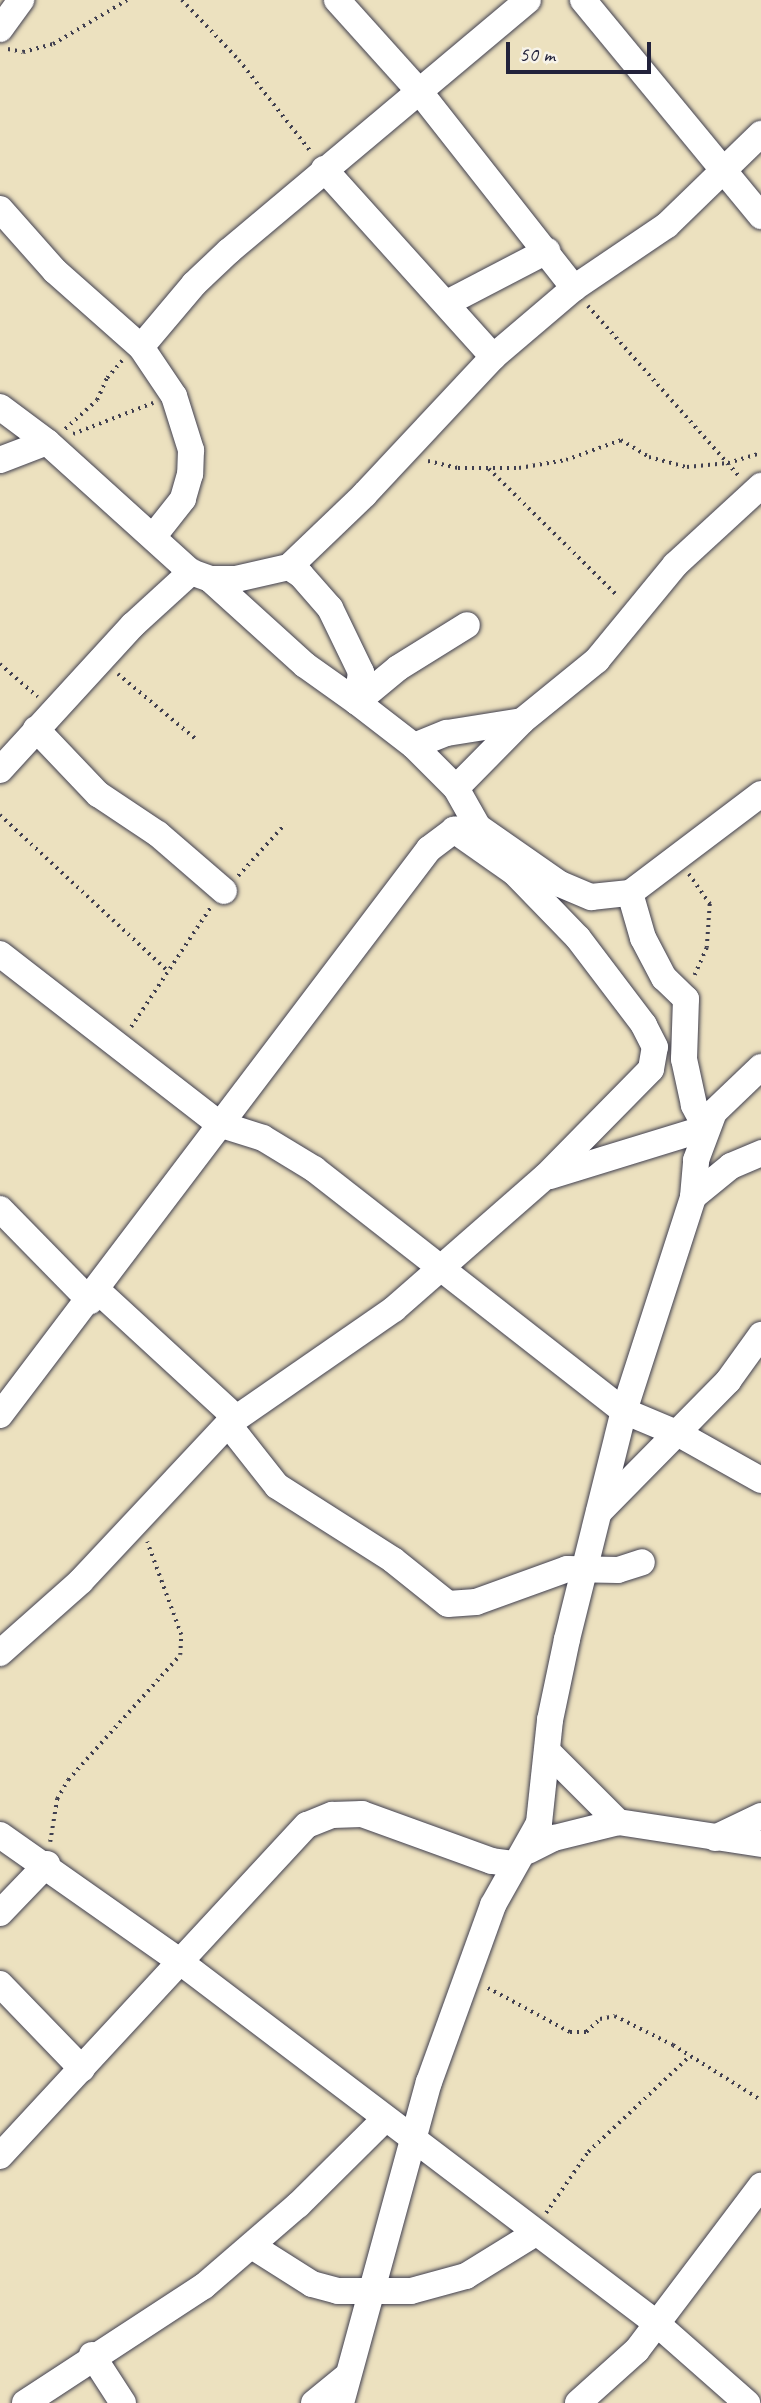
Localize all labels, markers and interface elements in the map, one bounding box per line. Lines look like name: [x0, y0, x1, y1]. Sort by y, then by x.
scale bar: [509, 28, 654, 72]
text: 50 m: [519, 41, 555, 67]

